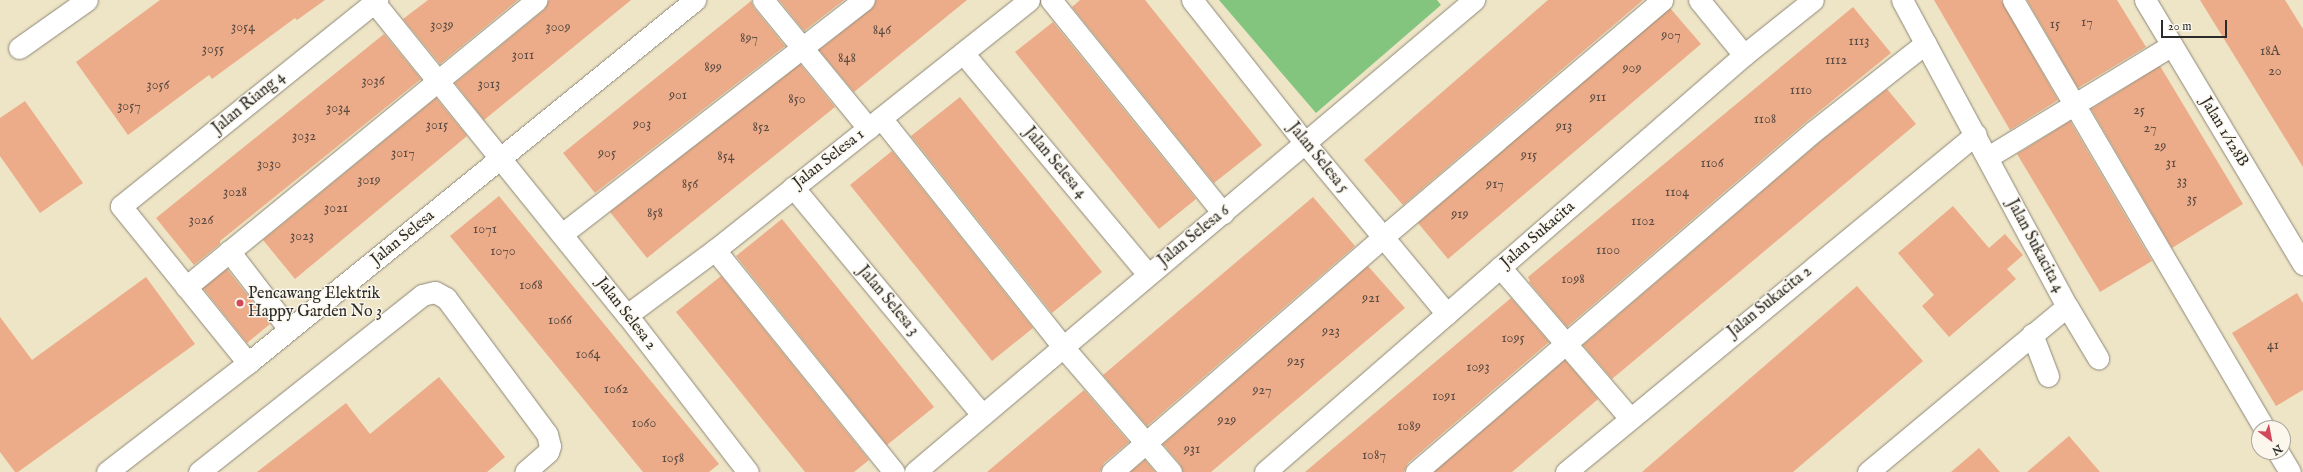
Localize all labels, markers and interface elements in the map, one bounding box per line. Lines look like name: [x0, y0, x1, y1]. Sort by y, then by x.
scale bar: [2163, 12, 2229, 38]
house number: 17: [2081, 14, 2093, 30]
house number: 15: [2050, 16, 2060, 32]
house number: 3039: [430, 17, 454, 33]
house number: 3054: [231, 19, 255, 35]
house number: 3009: [545, 19, 571, 35]
text: 20 m: [2168, 19, 2191, 34]
house number: 846: [873, 22, 891, 38]
house number: 907: [1661, 27, 1681, 43]
house number: 897: [740, 30, 758, 46]
house number: 1113: [1849, 33, 1869, 49]
house number: 3055: [202, 41, 224, 57]
house number: 18A: [2260, 43, 2280, 59]
house number: 3011: [512, 47, 534, 63]
house number: 848: [838, 50, 856, 66]
house number: 1112: [1825, 52, 1847, 68]
house number: 899: [704, 59, 722, 75]
house number: 909: [1622, 60, 1642, 76]
house number: 20: [2268, 63, 2282, 79]
street label: Jalan Riang 4: [209, 68, 289, 138]
house number: 3036: [361, 73, 385, 89]
house number: 3013: [478, 76, 500, 92]
house number: 3056: [146, 77, 170, 93]
house number: 1110: [1790, 82, 1812, 98]
house number: 901: [669, 87, 687, 103]
house number: 911: [1590, 89, 1606, 105]
house number: 850: [788, 91, 806, 107]
street label: Jalan 1/128B: [2196, 94, 2252, 170]
house number: 3057: [117, 98, 141, 114]
house number: 3034: [326, 100, 350, 116]
house number: 25: [2133, 102, 2145, 118]
house number: 1108: [1754, 111, 1776, 127]
house number: 903: [633, 116, 651, 132]
house number: 3015: [426, 117, 448, 133]
house number: 913: [1556, 118, 1572, 134]
house number: 852: [752, 119, 770, 135]
street label: Jalan Selesa 5: [1284, 119, 1352, 197]
house number: 27: [2144, 120, 2156, 136]
street label: Jalan Selesa 4: [1020, 123, 1090, 203]
street label: Jalan Selesa 1: [789, 125, 869, 193]
house number: 3032: [292, 128, 316, 144]
house number: 29: [2154, 138, 2166, 154]
house number: 3017: [391, 145, 415, 161]
house number: 905: [598, 145, 616, 161]
house number: 915: [1521, 147, 1537, 163]
house number: 854: [717, 148, 735, 164]
house number: 1106: [1700, 155, 1724, 171]
house number: 31: [2166, 155, 2176, 171]
house number: 3030: [257, 156, 281, 172]
house number: 3019: [357, 172, 381, 188]
house number: 33: [2177, 173, 2187, 189]
house number: 856: [682, 176, 698, 192]
house number: 917: [1486, 176, 1504, 192]
house number: 3028: [223, 184, 247, 200]
house number: 1104: [1665, 184, 1689, 200]
house number: 35: [2187, 191, 2197, 207]
street label: Jalan Sukacita 4: [2002, 196, 2068, 296]
street label: Jalan Sukacita: [1497, 198, 1579, 272]
house number: 3021: [324, 200, 348, 216]
street label: Jalan Selesa 6: [1154, 201, 1234, 271]
house number: 858: [647, 205, 663, 221]
house number: 919: [1451, 206, 1469, 222]
street label: Jalan Selesa: [367, 207, 439, 269]
house number: 3026: [189, 212, 213, 228]
house number: 1102: [1631, 213, 1655, 229]
house number: 1071: [473, 221, 497, 237]
house number: 3023: [290, 228, 314, 244]
house number: 1100: [1596, 242, 1620, 258]
house number: 1070: [490, 243, 516, 259]
street label: Jalan Selesa 3: [853, 262, 923, 340]
street label: Jalan Sukacita 2: [1724, 262, 1816, 342]
house number: 1098: [1561, 271, 1585, 287]
street label: Jalan Selesa 2: [592, 274, 660, 354]
house number: 1068: [519, 277, 543, 293]
place label: Pencawang Elektrik Happy Garden No 3: [248, 284, 382, 322]
house number: 921: [1362, 290, 1380, 306]
marker: Pencawang Elektrik Happy Garden No 3: [235, 298, 245, 308]
house number: 1066: [548, 312, 572, 328]
house number: 923: [1322, 323, 1340, 339]
house number: 1095: [1501, 330, 1525, 346]
house number: 41: [2267, 337, 2279, 353]
house number: 1064: [576, 346, 600, 362]
house number: 925: [1287, 353, 1305, 369]
house number: 1093: [1466, 359, 1490, 375]
house number: 1062: [604, 381, 628, 397]
house number: 927: [1252, 382, 1272, 398]
house number: 1091: [1432, 388, 1456, 404]
house number: 929: [1218, 412, 1236, 428]
house number: 1060: [632, 415, 656, 431]
house number: 1089: [1397, 418, 1421, 434]
north arrow: [2251, 420, 2291, 460]
house number: 931: [1184, 441, 1200, 457]
text: N: [2269, 441, 2285, 458]
house number: 1087: [1362, 447, 1386, 463]
house number: 1058: [662, 450, 684, 466]

